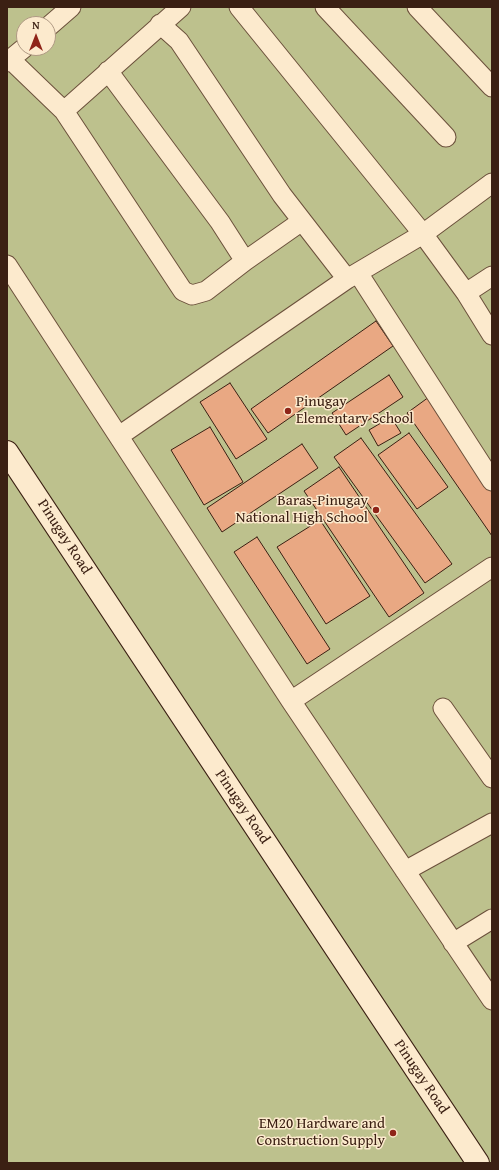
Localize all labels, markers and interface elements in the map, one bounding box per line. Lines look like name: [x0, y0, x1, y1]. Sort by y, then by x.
north arrow: [16, 16, 56, 56]
text: N: [32, 17, 40, 33]
place label: Pinugay Elementary School: [296, 393, 414, 428]
marker: Pinugay Elementary School: [283, 406, 293, 416]
place label: Baras-Pinugay National High School: [236, 492, 368, 527]
street label: Pinugay Road: [33, 496, 95, 578]
marker: Baras-Pinugay National High School: [371, 505, 381, 515]
street label: Pinugay Road: [211, 767, 273, 847]
street label: Pinugay Road: [390, 1037, 452, 1117]
place label: EM20 Hardware and Construction Supply: [256, 1115, 385, 1150]
marker: EM20 Hardware and Construction Supply: [388, 1128, 398, 1138]

